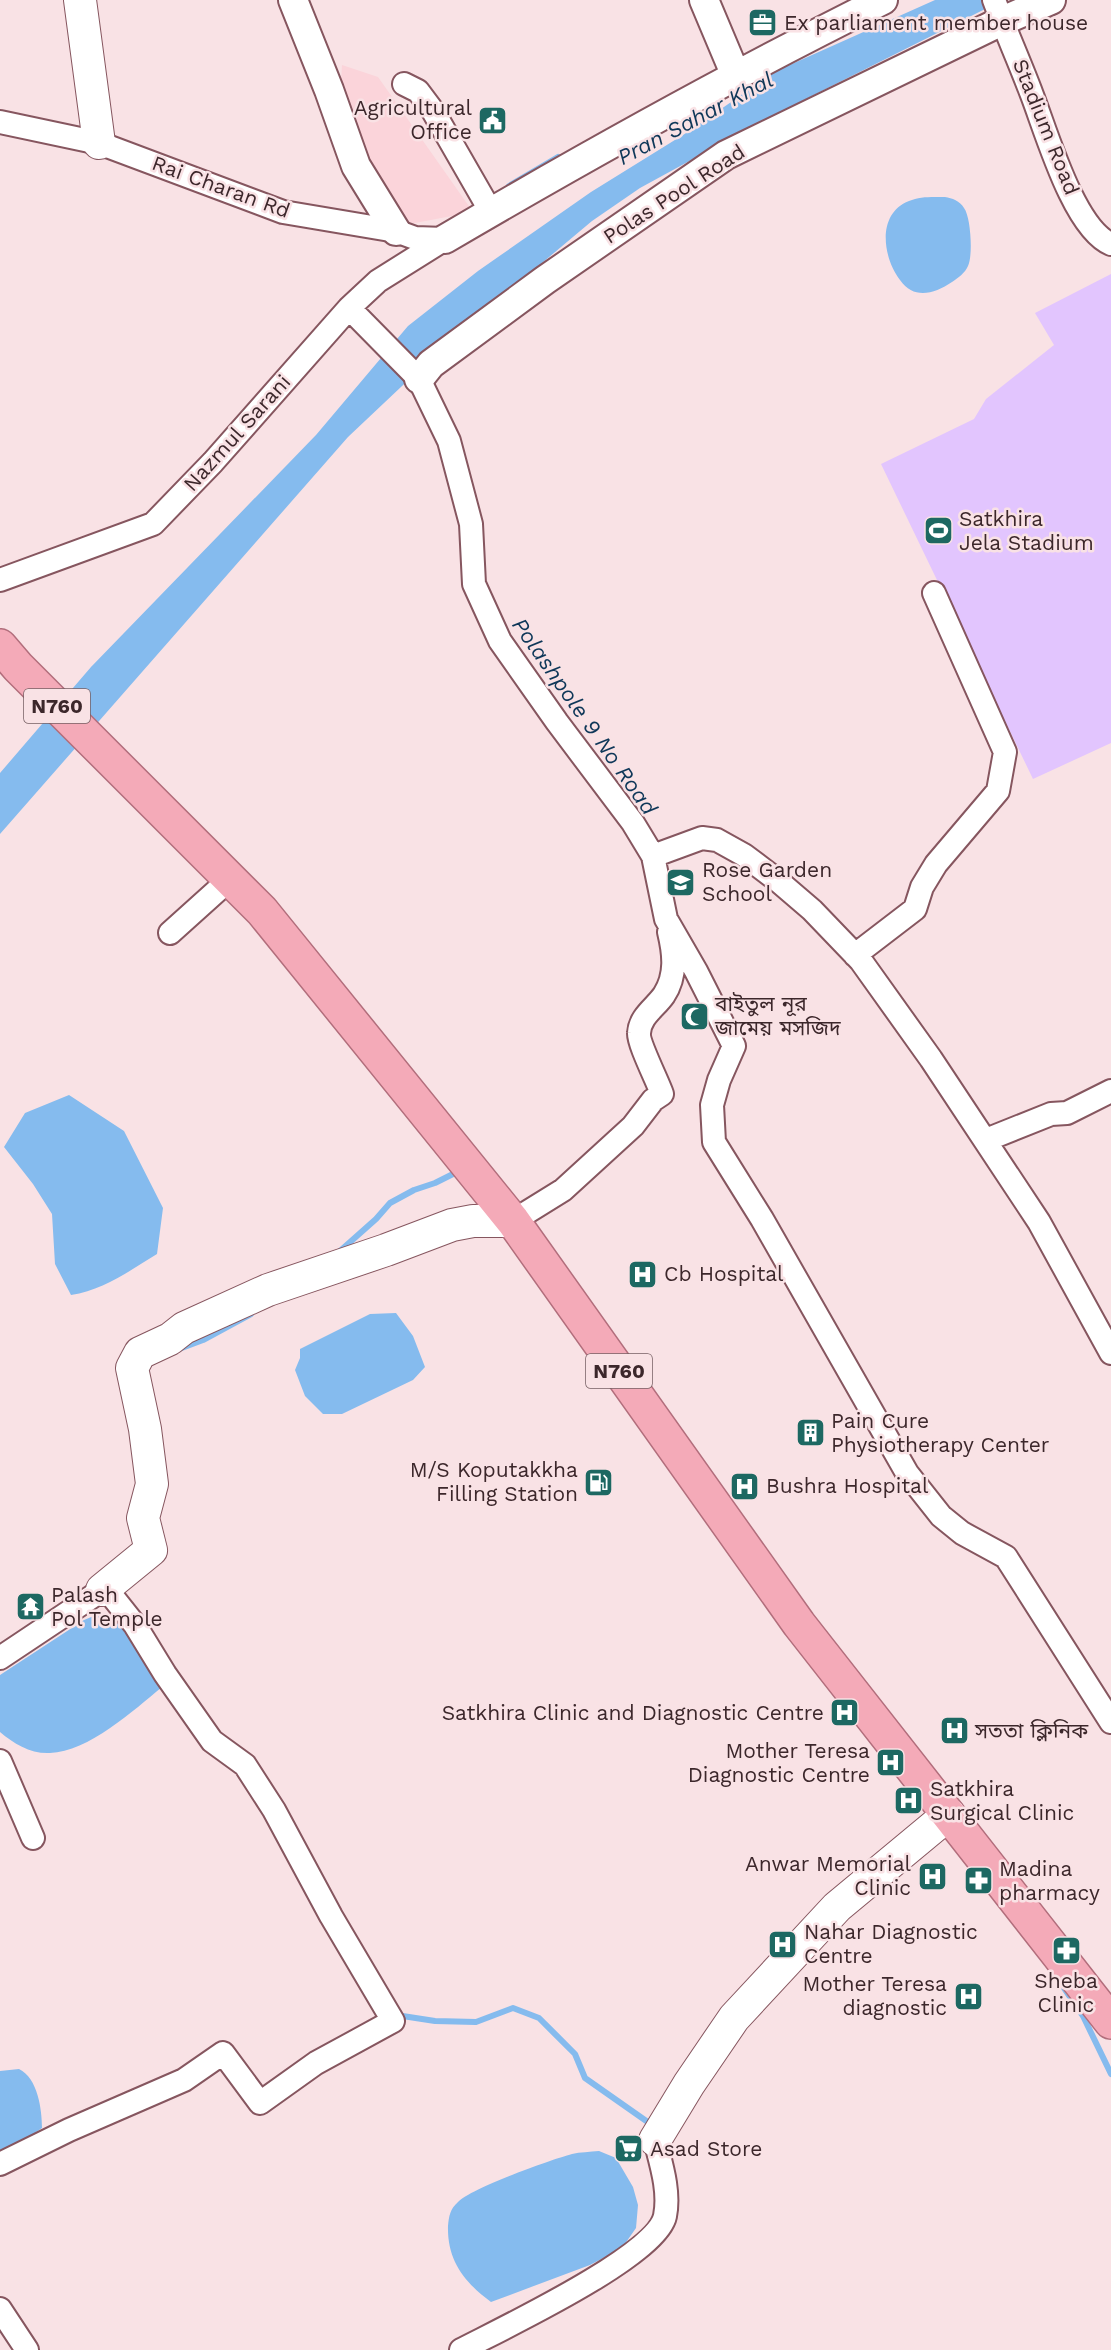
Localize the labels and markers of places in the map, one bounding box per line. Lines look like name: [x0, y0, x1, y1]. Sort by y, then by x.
office icon: Ex parliament member house: [747, 7, 779, 39]
place label: Ex parliament member house: [784, 10, 1088, 35]
place label: Agricultural Office: [354, 95, 473, 144]
public building icon: Agricultural Office: [477, 104, 509, 136]
place label: Satkhira Jela Stadium: [959, 506, 1094, 555]
sports icon: Satkhira Jela Stadium: [922, 515, 954, 547]
place label: Rose Garden School: [702, 857, 832, 906]
school or university icon: Rose Garden School: [665, 866, 697, 898]
place label: বাইতুল নূর জামেয় মসজিদ: [714, 991, 841, 1040]
mosque icon: বাইতুল নূর জামেয় মসজিদ: [678, 1000, 710, 1032]
hospital icon: Cb Hospital: [627, 1258, 659, 1290]
place label: Cb Hospital: [664, 1261, 784, 1286]
place label: Pain Cure Physiotherapy Center: [831, 1408, 1050, 1457]
building icon: Pain Cure Physiotherapy Center: [794, 1417, 826, 1449]
place label: M/S Koputakkha Filling Station: [410, 1457, 578, 1506]
fuel station icon: M/S Koputakkha Filling Station: [583, 1466, 615, 1498]
hospital icon: Bushra Hospital: [729, 1470, 761, 1502]
place label: Bushra Hospital: [766, 1473, 929, 1498]
place label: Palash Pol Temple: [51, 1582, 163, 1631]
temple icon: Palash Pol Temple: [14, 1591, 46, 1623]
hospital icon: Satkhira Clinic and Diagnostic Centre: [829, 1697, 861, 1729]
place label: Satkhira Clinic and Diagnostic Centre: [442, 1700, 824, 1725]
hospital icon: সততা ক্লিনিক: [938, 1715, 970, 1747]
place label: সততা ক্লিনিক: [974, 1718, 1089, 1743]
place label: Mother Teresa Diagnostic Centre: [688, 1738, 870, 1787]
hospital icon: Mother Teresa Diagnostic Centre: [875, 1747, 907, 1779]
place label: Satkhira Surgical Clinic: [930, 1776, 1074, 1825]
hospital icon: Satkhira Surgical Clinic: [893, 1785, 925, 1817]
place label: Anwar Memorial Clinic: [745, 1851, 912, 1900]
place label: Madina pharmacy: [999, 1856, 1100, 1905]
hospital icon: Anwar Memorial Clinic: [916, 1860, 948, 1892]
pharmacy icon: Madina pharmacy: [962, 1865, 994, 1897]
place label: Nahar Diagnostic Centre: [804, 1919, 978, 1968]
hospital icon: Nahar Diagnostic Centre: [767, 1928, 799, 1960]
pharmacy icon: Sheba Clinic: [1050, 1934, 1082, 1966]
place label: Sheba Clinic: [1034, 1968, 1098, 2017]
place label: Mother Teresa diagnostic: [802, 1971, 947, 2020]
hospital icon: Mother Teresa diagnostic: [952, 1980, 984, 2012]
supermarket icon: Asad Store: [613, 2133, 645, 2165]
place label: Asad Store: [650, 2136, 762, 2161]

